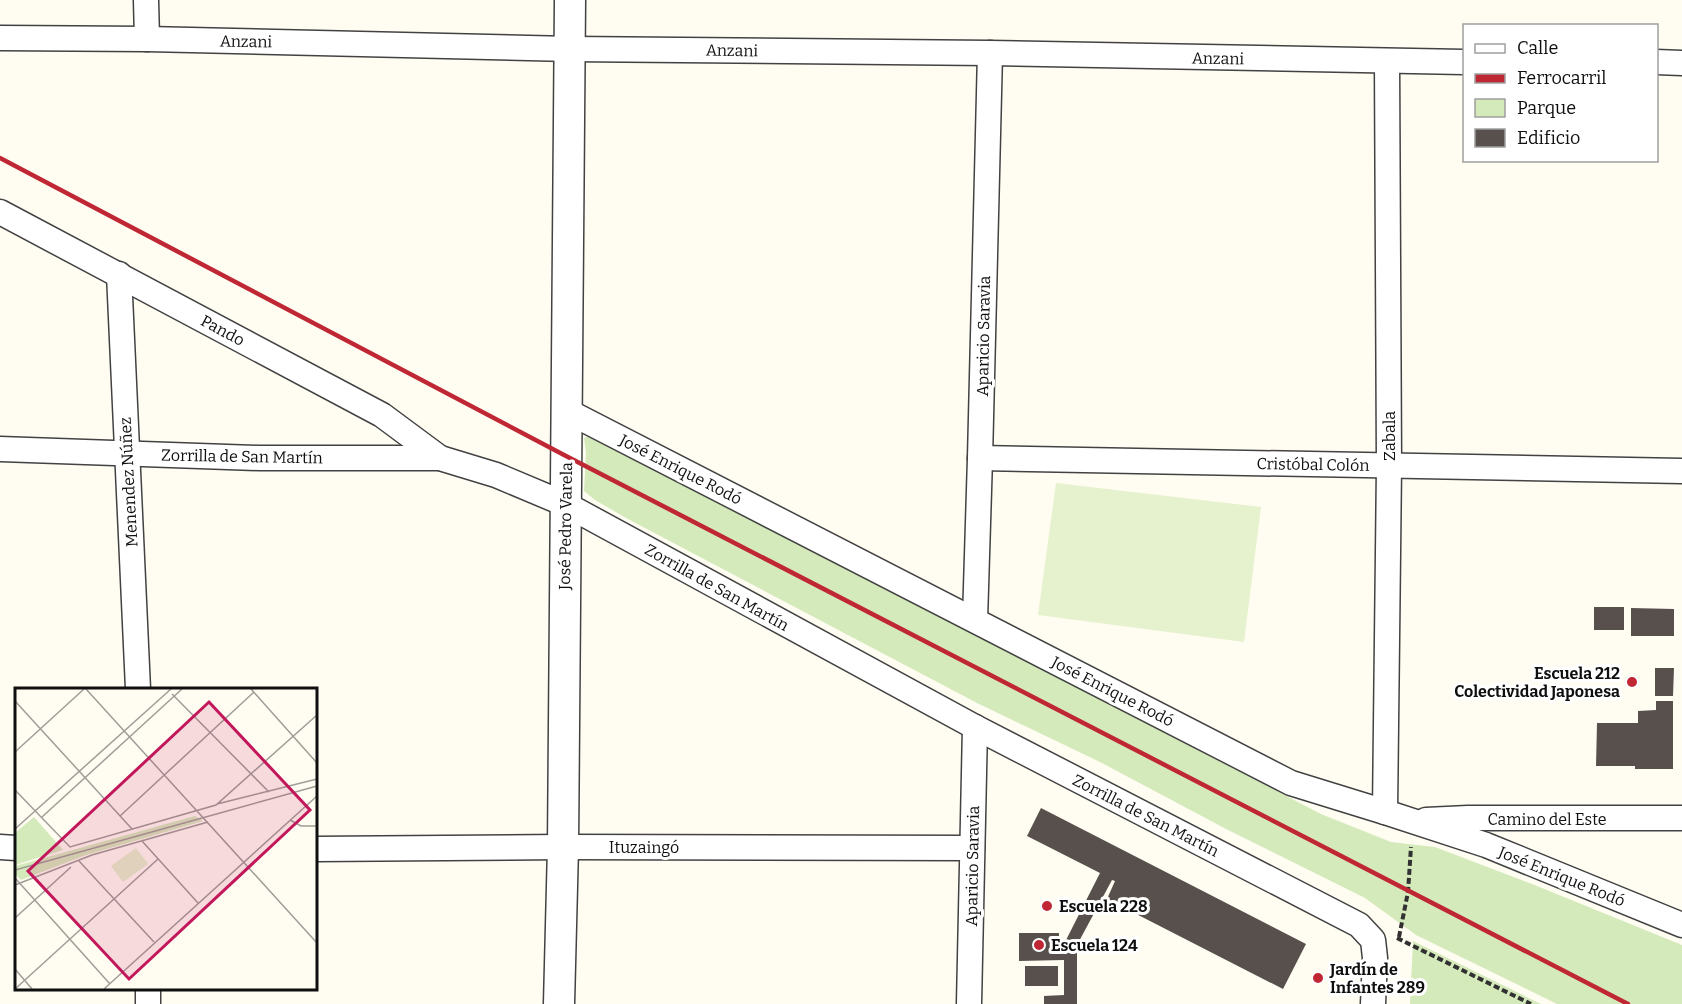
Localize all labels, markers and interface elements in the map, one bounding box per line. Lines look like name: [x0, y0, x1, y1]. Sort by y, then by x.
legend: [1463, 24, 1658, 162]
street label: Anzani: [220, 32, 273, 51]
text: Calle: [1517, 37, 1558, 59]
street label: Anzani: [706, 41, 759, 60]
street label: Anzani: [1192, 49, 1245, 68]
text: Ferrocarril: [1517, 67, 1606, 89]
text: Parque: [1517, 97, 1576, 119]
text: Edificio: [1517, 127, 1580, 149]
street label: Aparicio Saravia: [973, 275, 994, 396]
street label: Pando: [198, 311, 248, 350]
street label: Zabala: [1380, 411, 1399, 461]
street label: Menendez Núñez: [116, 416, 141, 547]
street label: José Enrique Rodó: [616, 430, 745, 508]
street label: Zorrilla de San Martín: [161, 446, 323, 467]
street label: Cristóbal Colón: [1256, 454, 1370, 475]
street label: José Pedro Varela: [555, 462, 576, 591]
street label: Zorrilla de San Martín: [641, 540, 792, 635]
street label: José Enrique Rodó: [1048, 652, 1177, 730]
place label: Escuela 212 Colectividad Japonesa: [1454, 664, 1620, 701]
marker: Escuela 212 Colectividad Japonesa: [1625, 675, 1639, 689]
inset map: [15, 688, 316, 989]
street label: Zorrilla de San Martín: [1069, 770, 1222, 861]
street label: Aparicio Saravia: [962, 805, 983, 926]
street label: Camino del Este: [1488, 810, 1606, 829]
street label: Ituzaingó: [609, 838, 679, 857]
street label: José Enrique Rodó: [1495, 842, 1628, 910]
place label: Escuela 228: [1059, 897, 1148, 916]
marker: Escuela 228: [1040, 899, 1054, 913]
place label: Escuela 124: [1051, 936, 1138, 955]
marker: Escuela 124: [1032, 938, 1046, 952]
place label: Jardín de Infantes 289: [1329, 960, 1425, 997]
marker: Jardín de Infantes 289: [1311, 971, 1325, 985]

